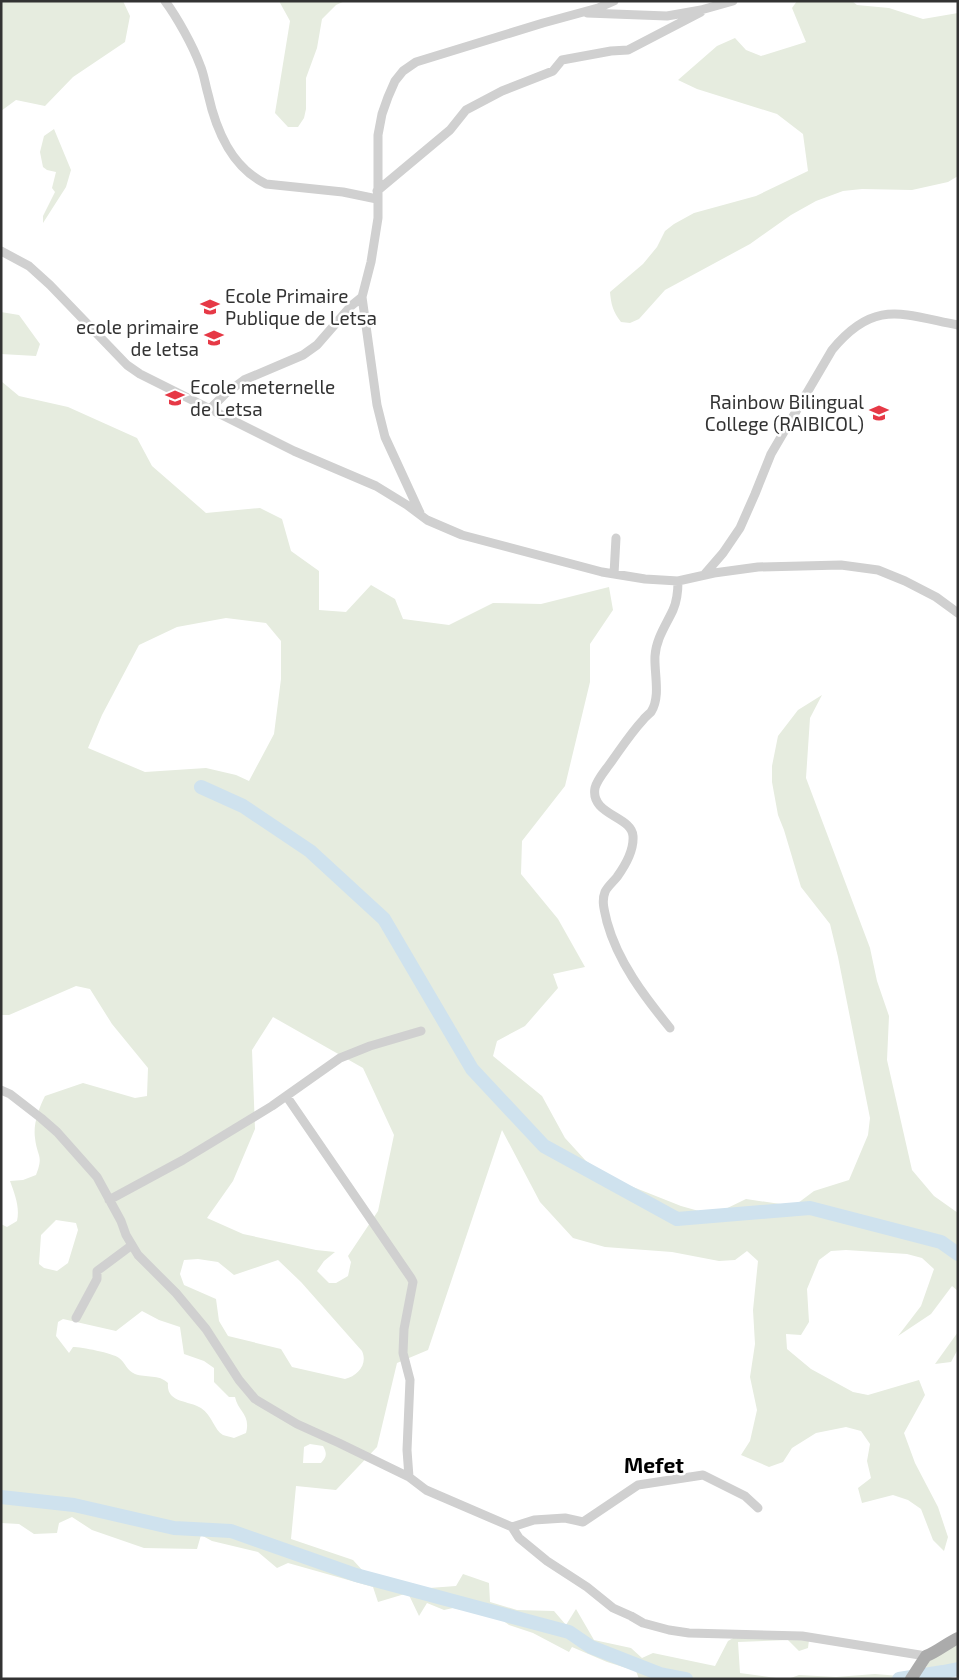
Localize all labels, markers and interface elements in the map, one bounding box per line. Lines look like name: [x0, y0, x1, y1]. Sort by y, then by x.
place label: Ecole Primaire Publique de Letsa: [225, 284, 377, 329]
school or university icon: Ecole Primaire Publique de Letsa: [199, 296, 221, 318]
place label: ecole primaire de letsa: [76, 315, 199, 360]
school or university icon: ecole primaire de letsa: [203, 327, 225, 349]
place label: Ecole meternelle de Letsa: [190, 375, 335, 420]
school or university icon: Ecole meternelle de Letsa: [164, 387, 186, 409]
place label: Rainbow Bilingual College (RAIBICOL): [705, 390, 864, 435]
school or university icon: Rainbow Bilingual College (RAIBICOL): [868, 402, 890, 424]
district label: Mefet: [624, 1452, 684, 1477]

